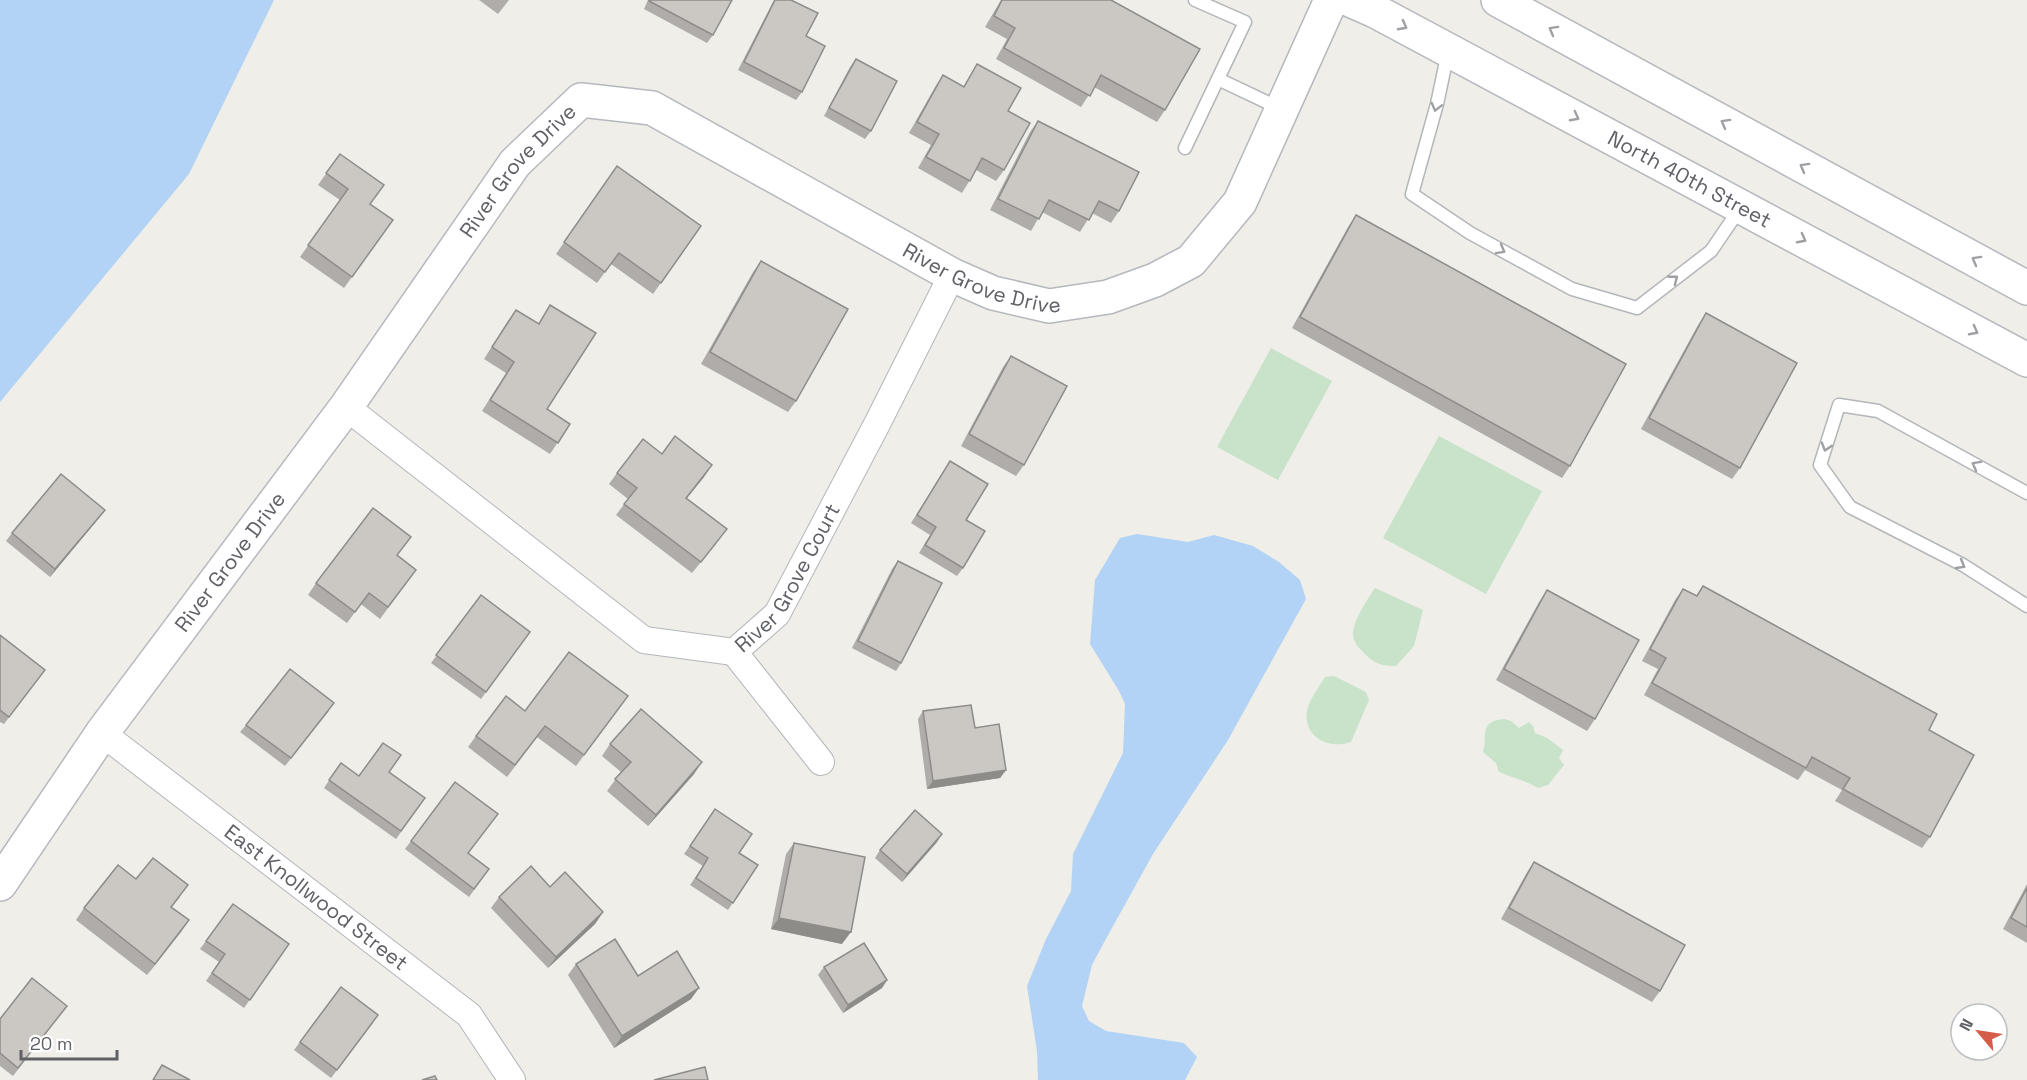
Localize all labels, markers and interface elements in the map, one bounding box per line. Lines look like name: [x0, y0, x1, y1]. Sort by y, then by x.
one-way arrow: [1396, 19, 1407, 30]
one-way arrow: [1549, 26, 1560, 37]
street label: River Grove Drive: [453, 98, 582, 243]
one-way arrow: [1430, 102, 1443, 112]
one-way arrow: [1568, 110, 1579, 121]
one-way arrow: [1721, 119, 1731, 130]
street label: North 40th Street: [1603, 124, 1776, 234]
one-way arrow: [1800, 163, 1810, 174]
one-way arrow: [1796, 232, 1807, 243]
street label: River Grove Drive: [898, 236, 1062, 319]
one-way arrow: [1495, 243, 1505, 254]
one-way arrow: [1971, 256, 1982, 267]
one-way arrow: [1667, 275, 1678, 286]
one-way arrow: [1968, 324, 1978, 335]
one-way arrow: [1821, 442, 1833, 452]
one-way arrow: [1971, 461, 1982, 472]
street label: River Grove Drive: [169, 486, 291, 637]
street label: River Grove Court: [729, 499, 846, 658]
one-way arrow: [1955, 558, 1965, 569]
street label: East Knollwood Street: [219, 818, 414, 976]
north arrow: [1949, 1002, 2009, 1062]
text: N: [1955, 1015, 1978, 1035]
scale bar: [21, 1023, 117, 1061]
text: 20 m: [30, 1032, 73, 1055]

